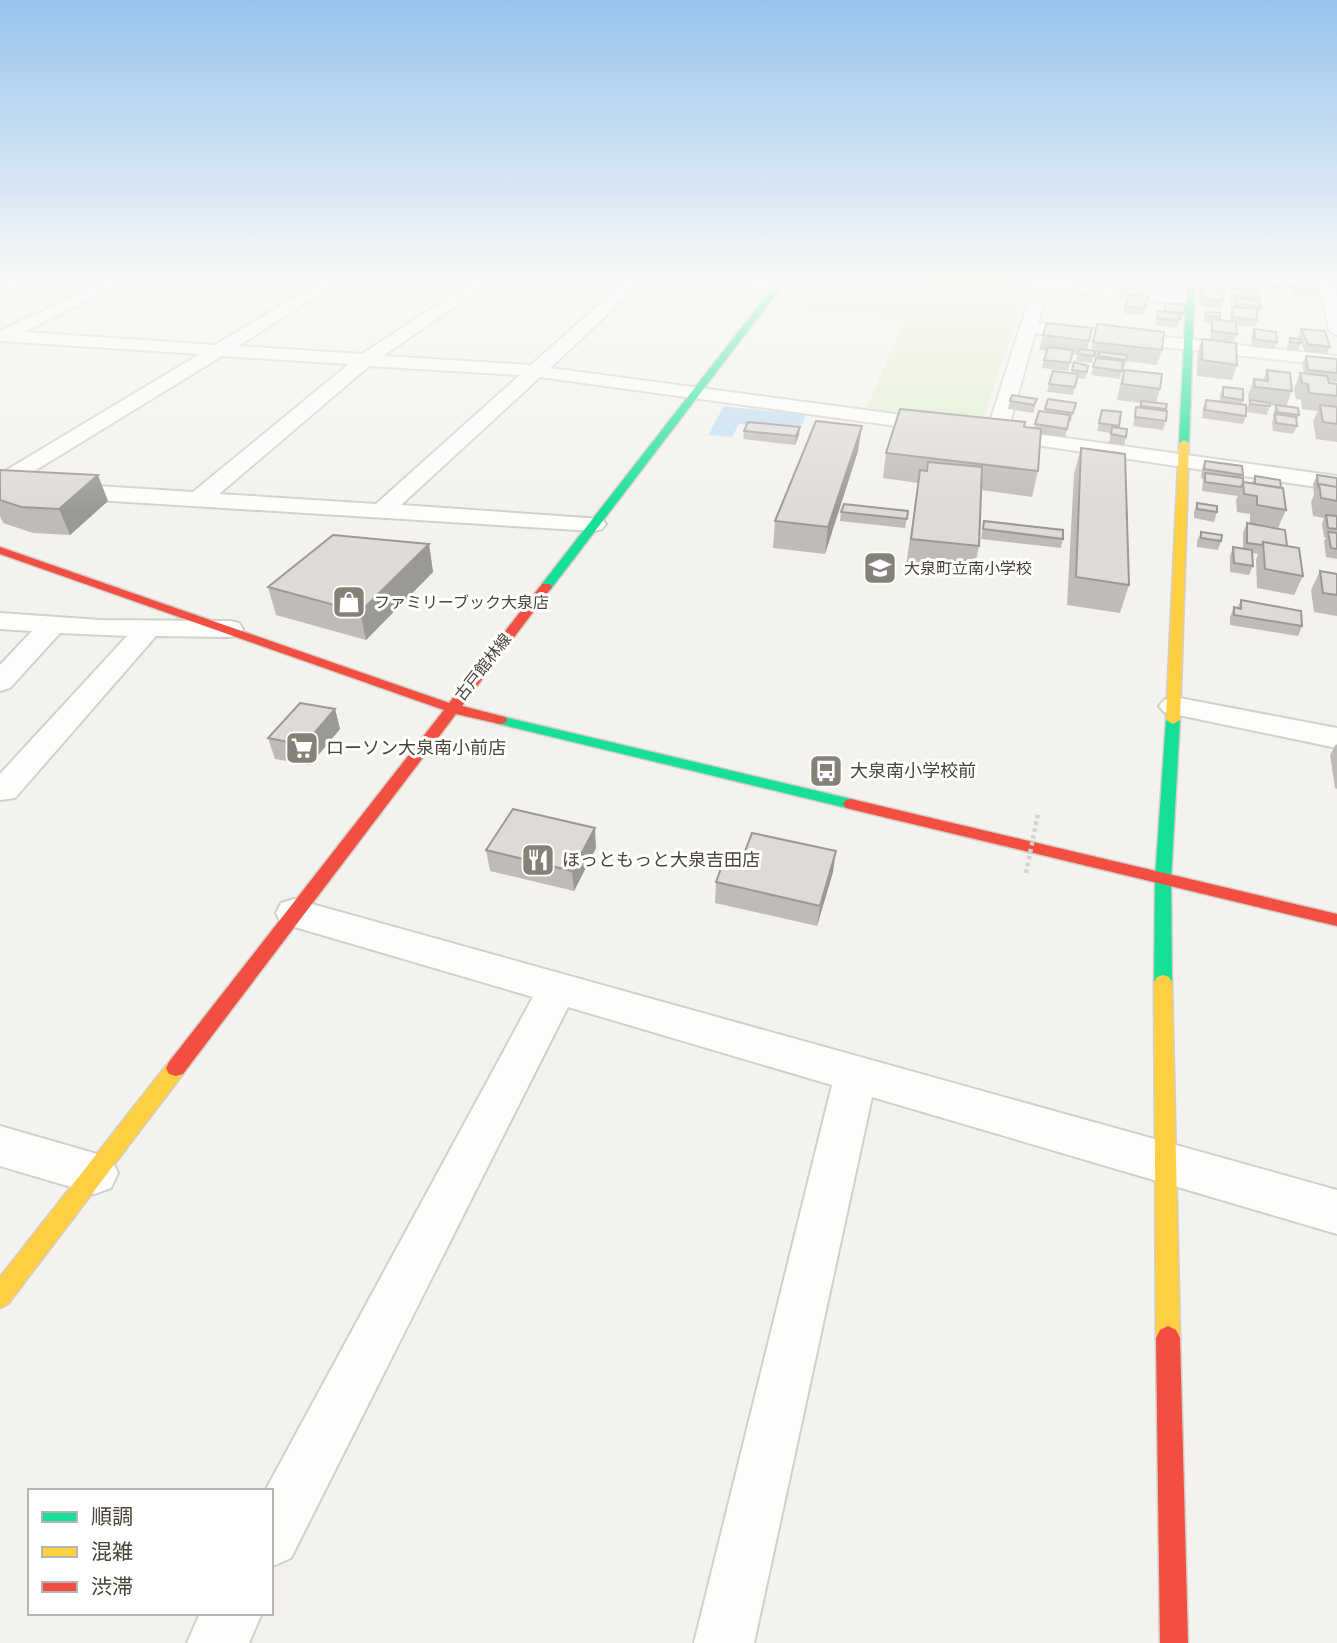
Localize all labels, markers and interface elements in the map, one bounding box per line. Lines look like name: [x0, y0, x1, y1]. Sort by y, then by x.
school or university icon: 大泉町立南小学校: [861, 549, 899, 587]
place label: 大泉町立南小学校: [904, 559, 1032, 578]
shop icon: ファミリーブック大泉店: [330, 583, 368, 621]
place label: ファミリーブック大泉店: [374, 593, 549, 612]
street label: 古戸館林線: [451, 630, 515, 704]
supermarket icon: ローソン大泉南小前店: [283, 729, 321, 767]
place label: ローソン大泉南小前店: [326, 737, 506, 759]
bus stop icon: 大泉南小学校前: [807, 752, 845, 790]
place label: 大泉南小学校前: [850, 760, 976, 782]
restaurant icon: ほっともっと大泉吉田店: [519, 841, 557, 879]
place label: ほっともっと大泉吉田店: [562, 849, 760, 871]
legend: [28, 1489, 273, 1615]
text: 順調: [91, 1504, 133, 1529]
text: 混雑: [91, 1539, 133, 1564]
text: 渋滞: [91, 1574, 133, 1599]

